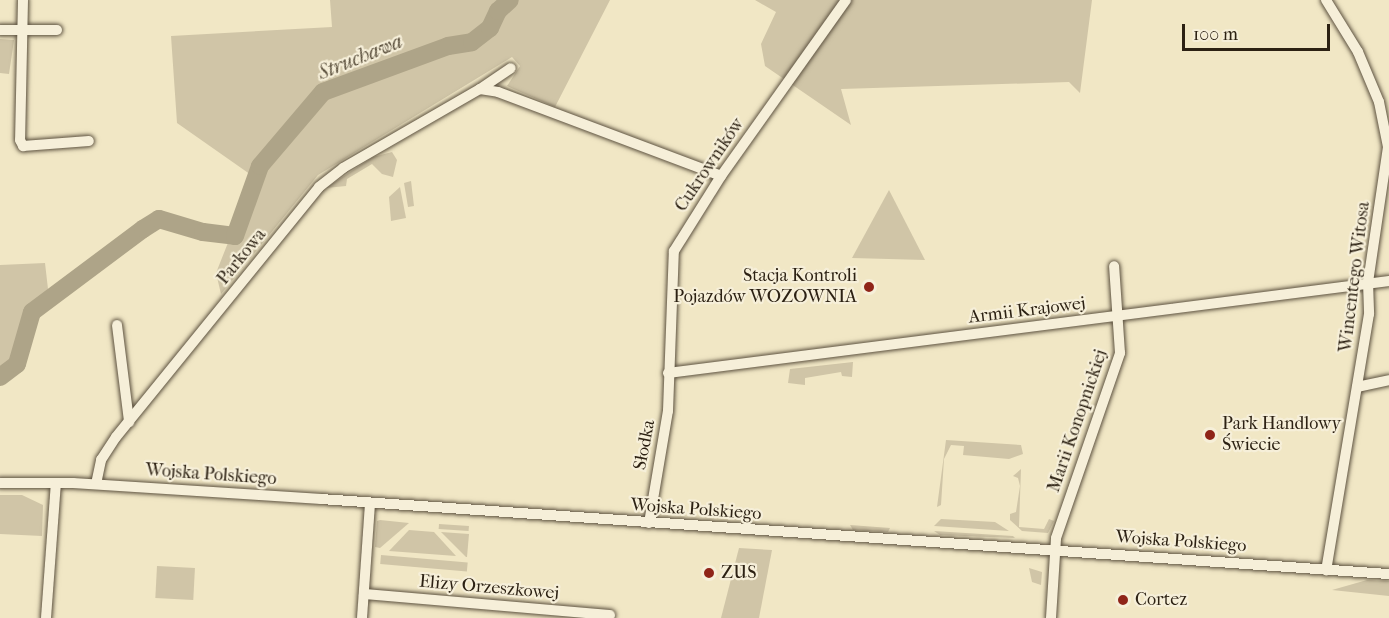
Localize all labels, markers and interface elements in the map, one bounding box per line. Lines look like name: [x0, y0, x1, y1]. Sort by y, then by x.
scale bar: [1185, 12, 1334, 50]
text: 100 m: [1193, 24, 1238, 45]
water label: Struchawa: [314, 29, 406, 85]
street label: Cukrowników: [671, 114, 749, 216]
street label: Wincentego Witosa: [1335, 200, 1375, 354]
street label: Parkowa: [213, 225, 271, 289]
place label: Stacja Kontroli Pojazdów WOZOWNIA: [673, 266, 857, 308]
marker: Stacja Kontroli Pojazdów WOZOWNIA: [862, 280, 876, 294]
street label: Armii Krajowej: [967, 293, 1087, 329]
street label: Marii Konopnickiej: [1043, 347, 1113, 495]
place label: Park Handlowy Świecie: [1222, 414, 1341, 456]
street label: Słodka: [630, 418, 660, 472]
marker: Park Handlowy Świecie: [1203, 428, 1217, 442]
street label: Wojska Polskiego: [145, 460, 277, 490]
street label: Wojska Polskiego: [630, 495, 762, 525]
street label: Wojska Polskiego: [1115, 527, 1247, 557]
place label: ZUS: [721, 562, 756, 584]
marker: ZUS: [702, 566, 716, 580]
street label: Elizy Orzeszkowej: [418, 571, 560, 605]
place label: Cortez: [1135, 589, 1187, 611]
marker: Cortez: [1116, 593, 1130, 607]

